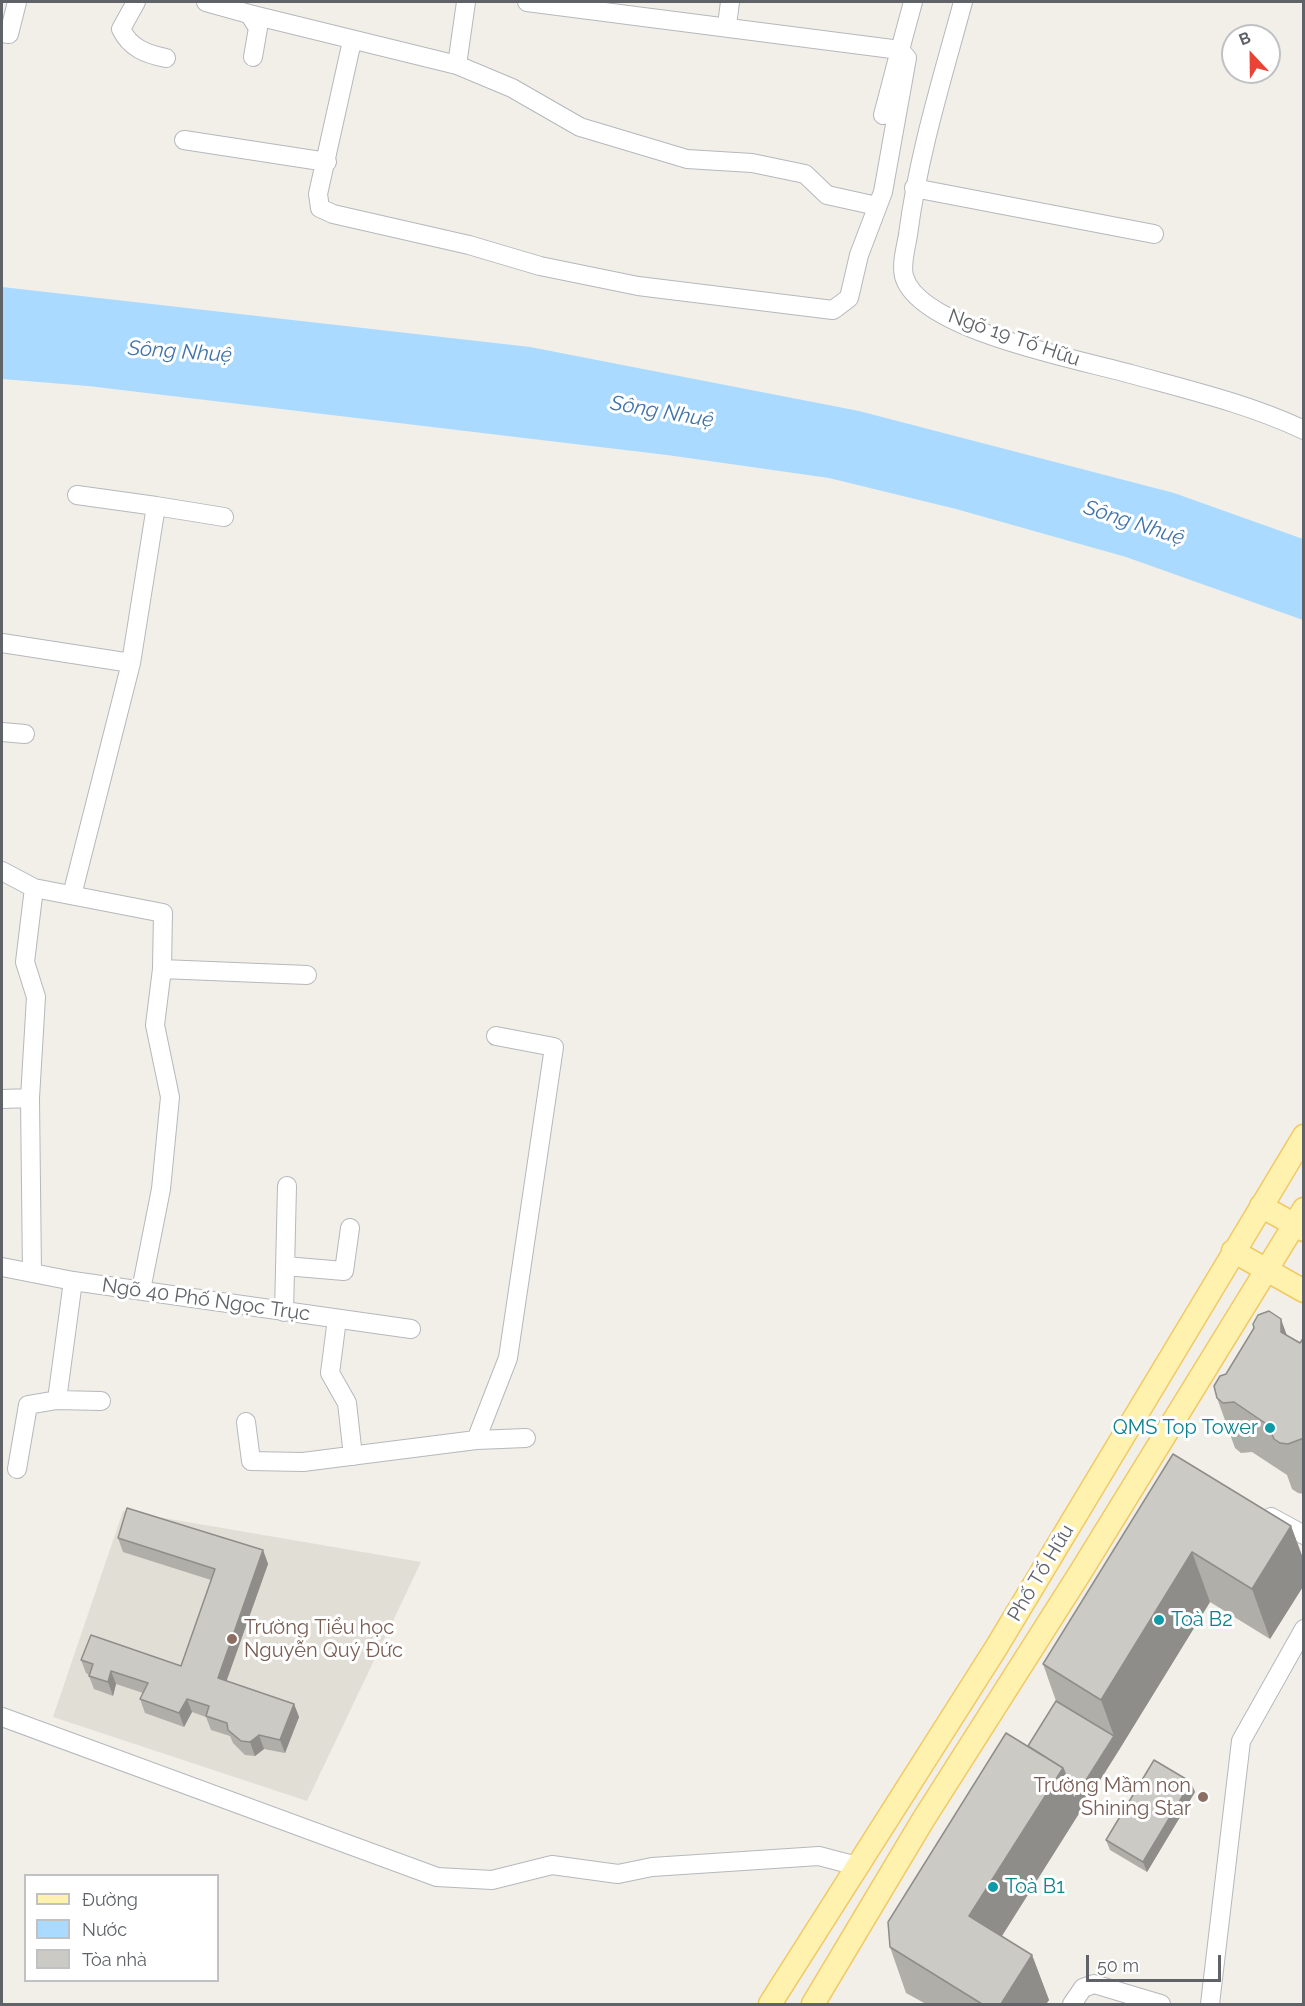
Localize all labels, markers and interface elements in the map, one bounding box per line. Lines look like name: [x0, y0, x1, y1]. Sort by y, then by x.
north arrow: [1221, 24, 1281, 84]
text: B: [1236, 28, 1253, 50]
street label: Ngõ 19 Tố Hữu: [945, 304, 1083, 372]
water label: Sông Nhuệ: [127, 336, 233, 368]
water label: Sông Nhuệ: [609, 391, 715, 433]
water label: Sông Nhuệ: [1081, 495, 1187, 551]
street label: Ngõ 40 Phố Ngọc Trục: [100, 1274, 312, 1326]
place label: QMS Top Tower: [1113, 1416, 1258, 1440]
marker: QMS Top Tower: [1263, 1421, 1277, 1435]
street label: Phố Tố Hữu: [1003, 1520, 1079, 1626]
place label: Toà B2: [1171, 1608, 1233, 1632]
marker: Toà B2: [1152, 1613, 1166, 1627]
place label: Trường Tiểu học Nguyễn Quý Đức: [244, 1616, 403, 1663]
marker: Trường Tiểu học Nguyễn Quý Đức: [225, 1632, 239, 1646]
place label: Trường Mầm non Shining Star: [1034, 1774, 1191, 1821]
marker: Trường Mầm non Shining Star: [1196, 1790, 1210, 1804]
legend: [24, 1874, 219, 1982]
place label: Toà B1: [1005, 1875, 1065, 1899]
marker: Toà B1: [986, 1880, 1000, 1894]
text: Đường: [82, 1889, 138, 1910]
text: Nước: [82, 1919, 127, 1940]
scale bar: [1089, 1943, 1224, 1981]
text: Tòa nhà: [82, 1949, 147, 1970]
text: 50 m: [1097, 1955, 1139, 1976]

